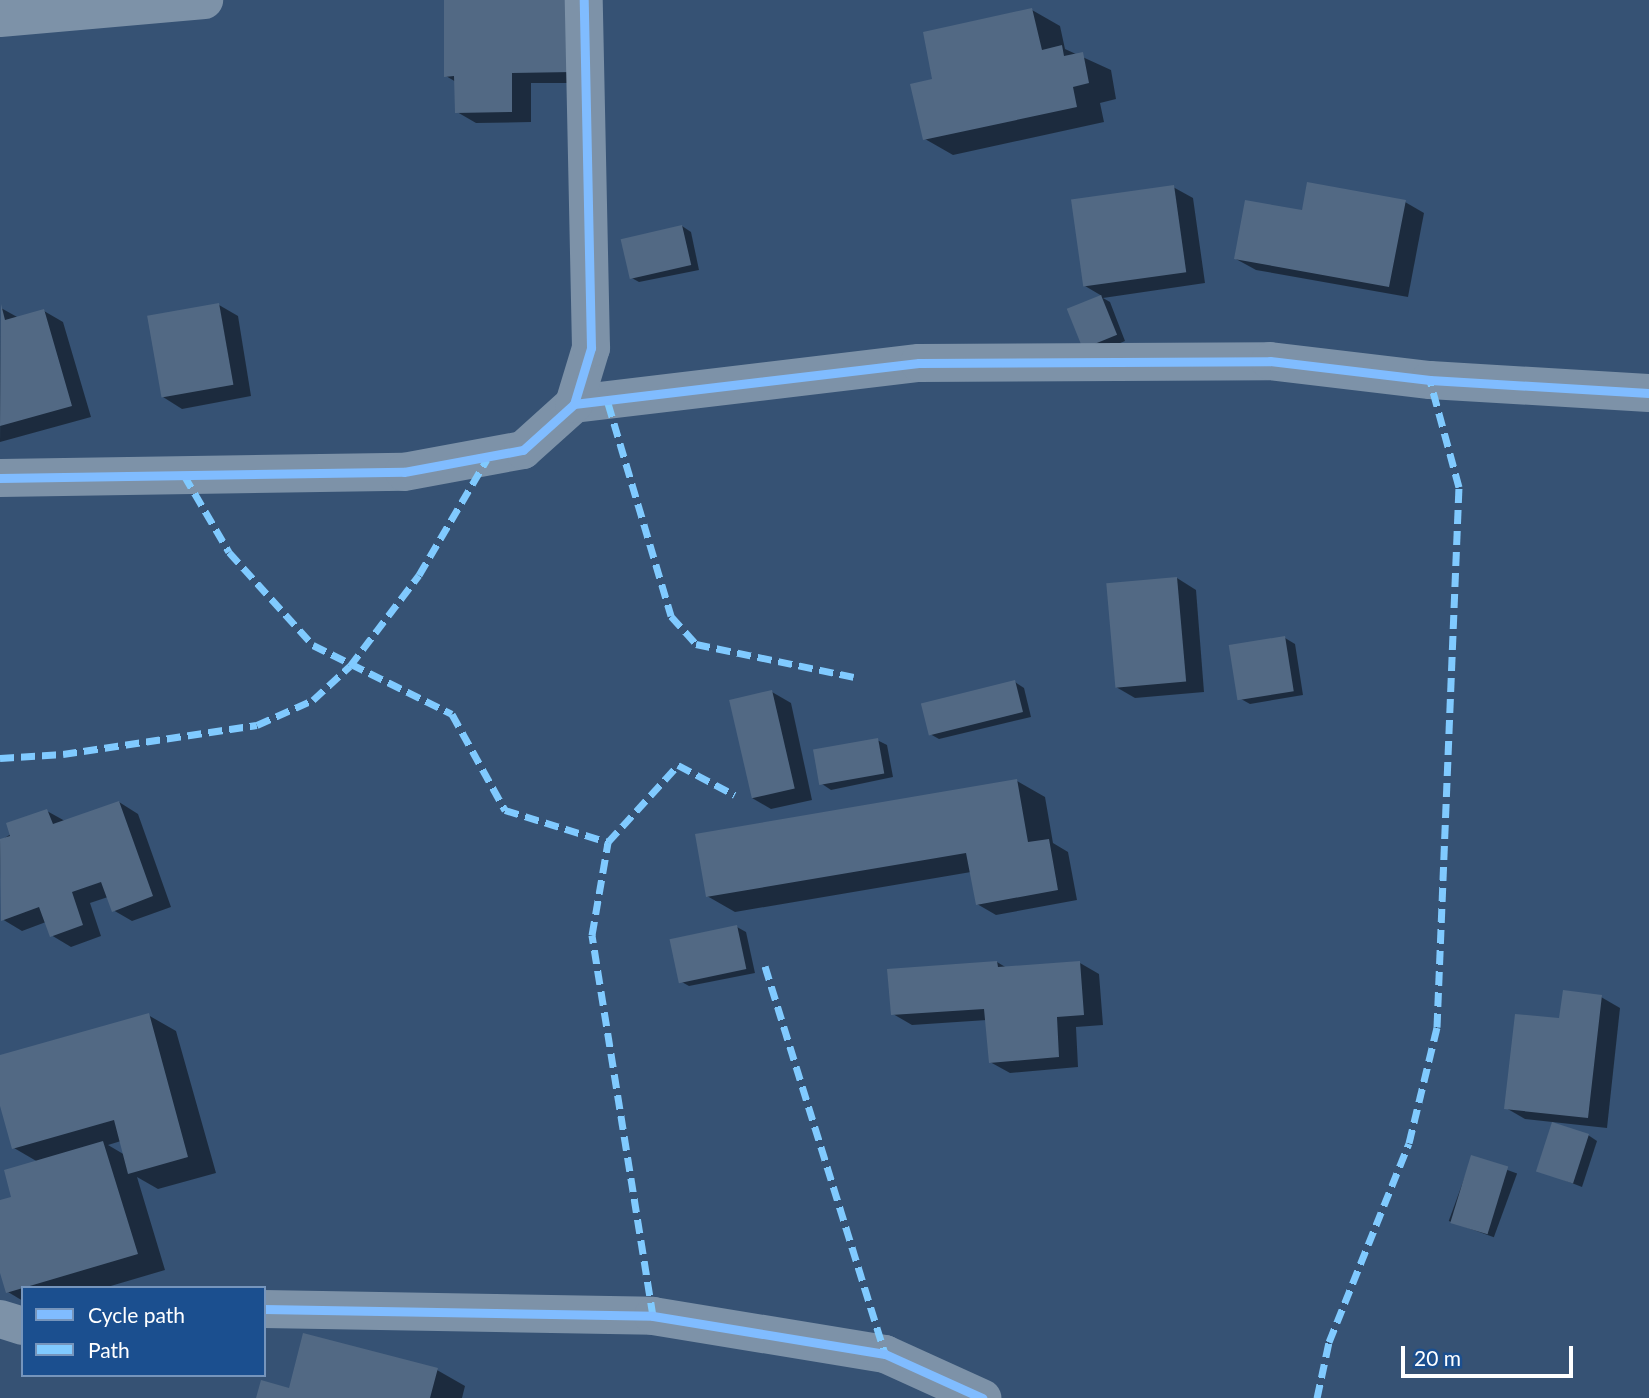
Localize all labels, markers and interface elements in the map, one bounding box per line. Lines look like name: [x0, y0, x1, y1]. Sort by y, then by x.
legend: [21, 1286, 266, 1377]
text: Cycle path: [88, 1302, 185, 1327]
scale bar: [1404, 1332, 1576, 1376]
text: Path: [88, 1337, 130, 1362]
text: 20 m: [1414, 1345, 1461, 1370]

